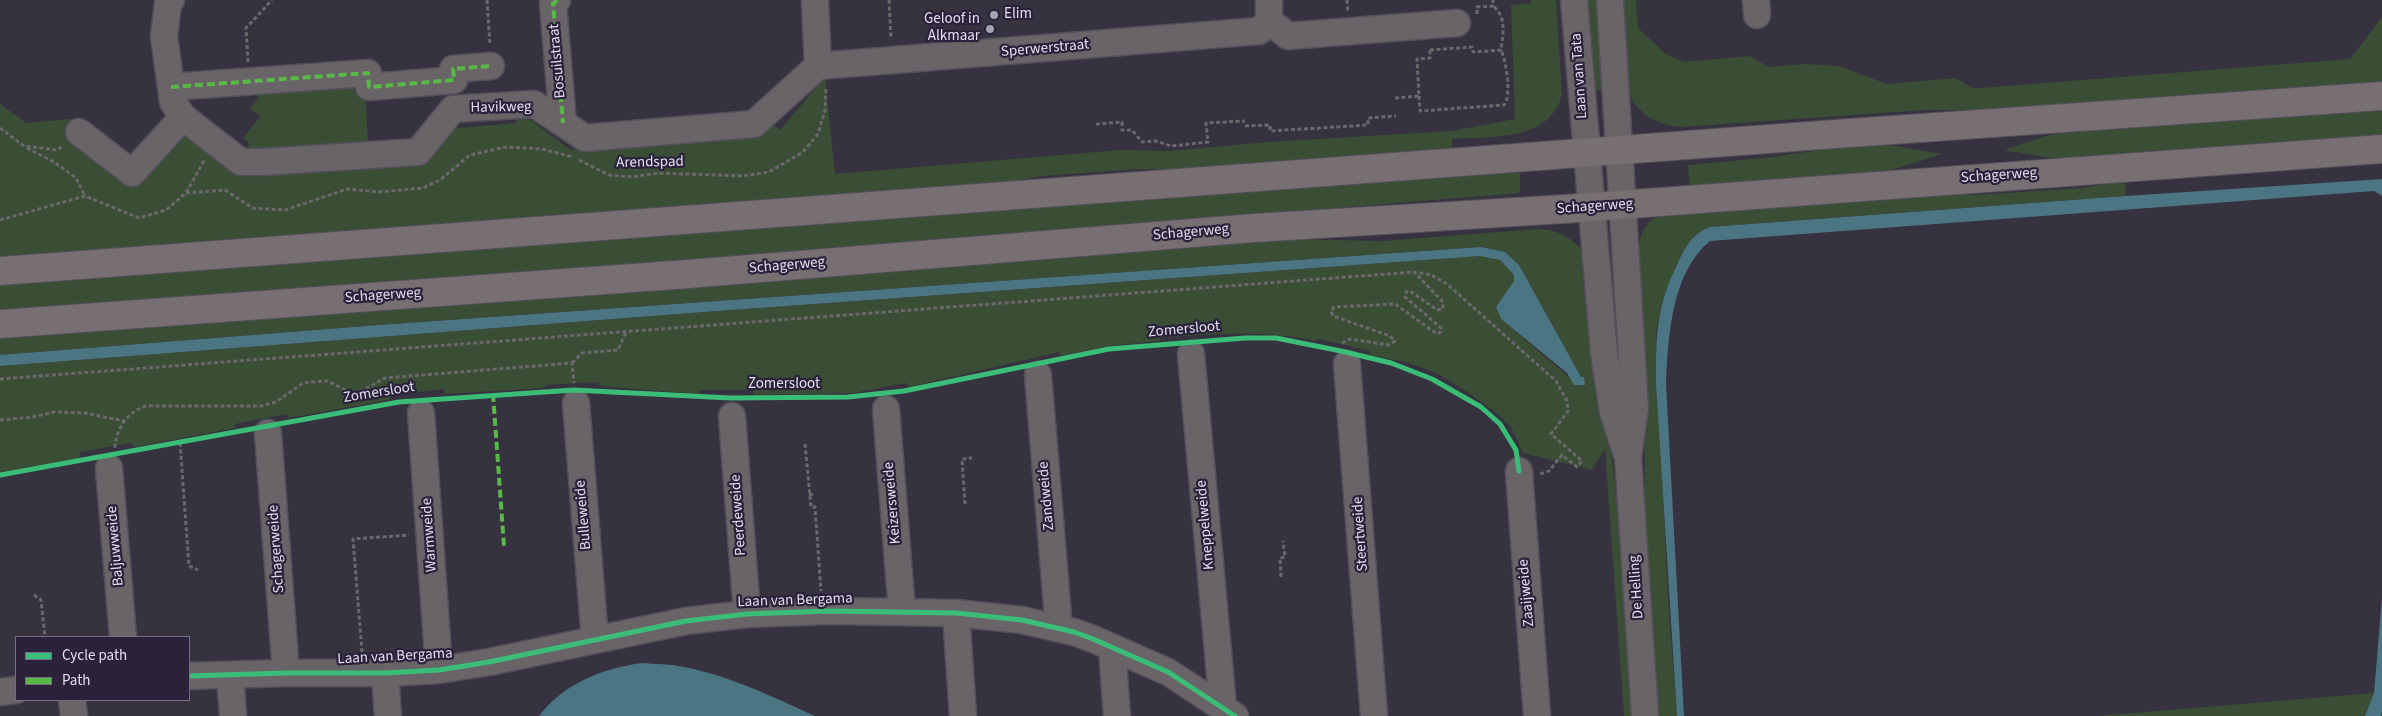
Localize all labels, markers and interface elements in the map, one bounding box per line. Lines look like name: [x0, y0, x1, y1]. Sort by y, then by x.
place label: Elim: [1004, 6, 1032, 24]
marker: Elim: [988, 9, 1000, 21]
place label: Geloof in Alkmaar: [924, 11, 980, 46]
street label: Bosuilstraat: [546, 23, 570, 99]
marker: Geloof in Alkmaar: [984, 23, 996, 35]
street label: Laan van Tata: [1568, 33, 1592, 119]
street label: Sperwerstraat: [1000, 36, 1090, 62]
street label: Havikweg: [470, 98, 532, 118]
street label: Arendspad: [616, 153, 684, 173]
street label: Schagerweg: [1960, 164, 2038, 188]
street label: Schagerweg: [1556, 195, 1634, 219]
street label: Schagerweg: [1152, 221, 1230, 245]
street label: Schagerweg: [748, 254, 826, 278]
street label: Schagerweg: [344, 284, 422, 308]
street label: Zomersloot: [1147, 318, 1221, 342]
street label: Zomersloot: [748, 376, 820, 394]
street label: Zomersloot: [342, 378, 416, 408]
street label: Keizersweide: [880, 461, 906, 545]
street label: Zandweide: [1035, 461, 1059, 531]
street label: Peerdeweide: [727, 474, 751, 556]
street label: Bulleweide: [572, 479, 596, 551]
street label: Kneppelweide: [1193, 479, 1219, 571]
street label: Steertweide: [1349, 496, 1373, 572]
street label: Warmweide: [418, 497, 442, 573]
street label: Schagerweide: [265, 504, 289, 594]
street label: Baljuwweide: [104, 505, 128, 587]
street label: De Helling: [1626, 554, 1648, 620]
street label: Zaaijweide: [1515, 558, 1539, 628]
street label: Laan van Bergama: [737, 590, 853, 612]
legend: [15, 636, 190, 701]
text: Cycle path: [62, 645, 127, 666]
street label: Laan van Bergama: [337, 645, 453, 669]
text: Path: [62, 670, 90, 691]

